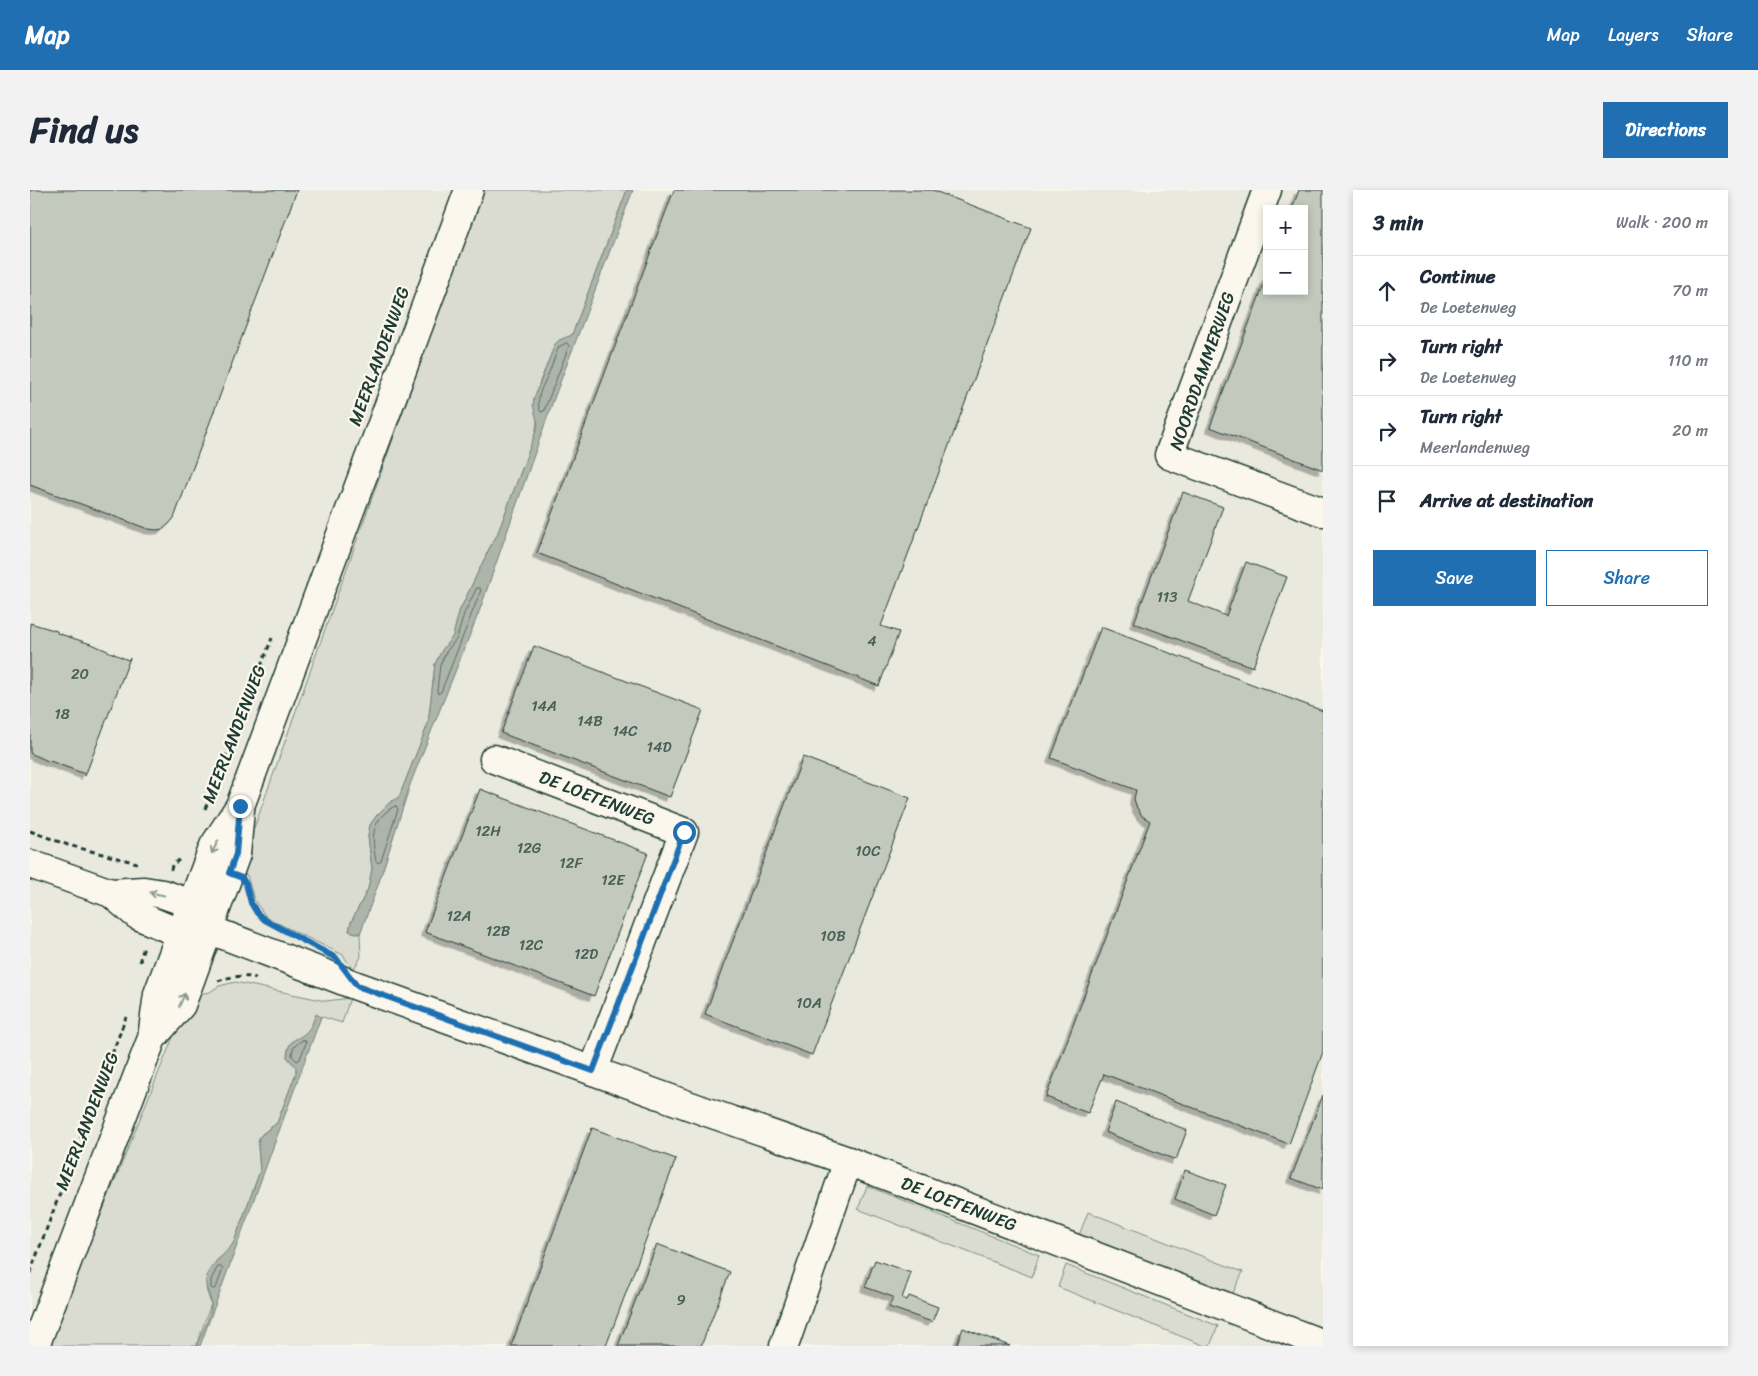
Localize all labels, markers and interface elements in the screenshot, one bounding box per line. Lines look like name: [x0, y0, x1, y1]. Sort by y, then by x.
text: Map: [25, 14, 69, 56]
text: Map: [1547, 19, 1580, 51]
text: Layers: [1608, 19, 1659, 51]
text: Share: [1687, 19, 1733, 51]
text: Find us: [30, 99, 138, 161]
button: Directions: [1603, 102, 1728, 158]
text: 3 min: [1373, 204, 1423, 242]
map controls: [1263, 205, 1308, 295]
button: +: [1263, 205, 1308, 250]
text: Walk · 200 m: [1616, 208, 1708, 237]
button: −: [1263, 250, 1308, 295]
text: Continue: [1420, 260, 1496, 293]
text: 70 m: [1672, 276, 1708, 305]
icon: ahead: [1373, 277, 1401, 305]
street label: MEERLANDENWEG: [339, 282, 419, 430]
street label: NOORDDAMMERWEG: [1160, 287, 1244, 455]
text: De Loetenweg: [1420, 293, 1516, 322]
text: Turn right: [1420, 330, 1502, 363]
text: 110 m: [1668, 346, 1708, 375]
icon: right: [1373, 347, 1401, 375]
text: De Loetenweg: [1420, 363, 1516, 392]
text: Turn right: [1420, 400, 1502, 433]
text: 20 m: [1672, 416, 1708, 445]
icon: right: [1373, 417, 1401, 445]
text: Meerlandenweg: [1420, 433, 1530, 462]
text: Arrive at destination: [1420, 484, 1593, 517]
icon: arrive: [1373, 487, 1401, 515]
button: Save: [1373, 550, 1536, 606]
button: Share: [1546, 550, 1708, 606]
house number: 113: [1156, 584, 1178, 610]
house number: 4: [867, 628, 877, 654]
street label: MEERLANDENWEG: [193, 660, 275, 808]
house number: 20: [71, 661, 89, 687]
house number: 14A: [531, 693, 557, 719]
house number: 18: [54, 701, 70, 727]
house number: 14B: [577, 708, 603, 734]
house number: 14C: [612, 718, 638, 744]
house number: 14D: [647, 734, 671, 760]
street label: DE LOETENWEG: [534, 761, 660, 835]
route end: [229, 795, 252, 818]
house number: 12H: [475, 818, 501, 844]
route start: [673, 821, 696, 844]
house number: 12G: [517, 835, 542, 861]
house number: 10C: [855, 838, 881, 864]
one-way arrow: [210, 840, 220, 855]
house number: 12F: [559, 850, 583, 876]
house number: 12E: [601, 867, 626, 893]
one-way arrow: [150, 888, 166, 898]
house number: 12A: [447, 903, 471, 929]
house number: 12B: [486, 918, 511, 944]
house number: 10B: [820, 923, 846, 949]
house number: 12C: [519, 932, 544, 958]
house number: 12D: [574, 941, 598, 967]
house number: 10A: [796, 990, 822, 1016]
one-way arrow: [178, 993, 187, 1008]
street label: MEERLANDENWEG: [46, 1047, 128, 1195]
street label: DE LOETENWEG: [896, 1167, 1022, 1241]
house number: 9: [676, 1287, 686, 1313]

